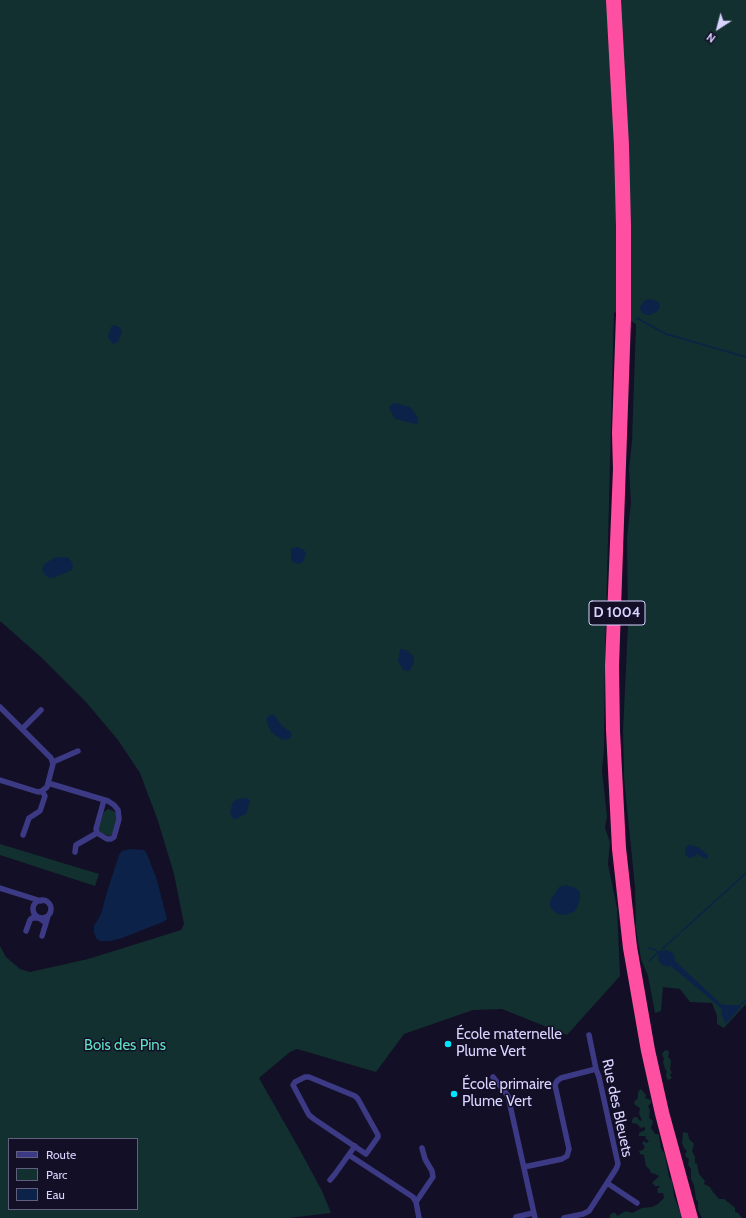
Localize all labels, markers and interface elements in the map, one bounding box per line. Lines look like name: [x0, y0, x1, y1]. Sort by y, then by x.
north arrow: [698, 8, 738, 48]
text: N: [704, 30, 718, 46]
road number: D 1004: [589, 601, 645, 625]
place label: École maternelle Plume Vert: [456, 1026, 562, 1061]
park label: Bois des Pins: [84, 1037, 166, 1055]
marker: École maternelle Plume Vert: [443, 1039, 453, 1049]
street label: Rue des Bleuets: [598, 1057, 636, 1159]
place label: École primaire Plume Vert: [462, 1076, 552, 1111]
marker: École primaire Plume Vert: [449, 1089, 459, 1099]
legend: [8, 1138, 138, 1210]
text: Route: [46, 1147, 76, 1162]
text: Parc: [46, 1167, 68, 1182]
text: Eau: [46, 1187, 65, 1202]

